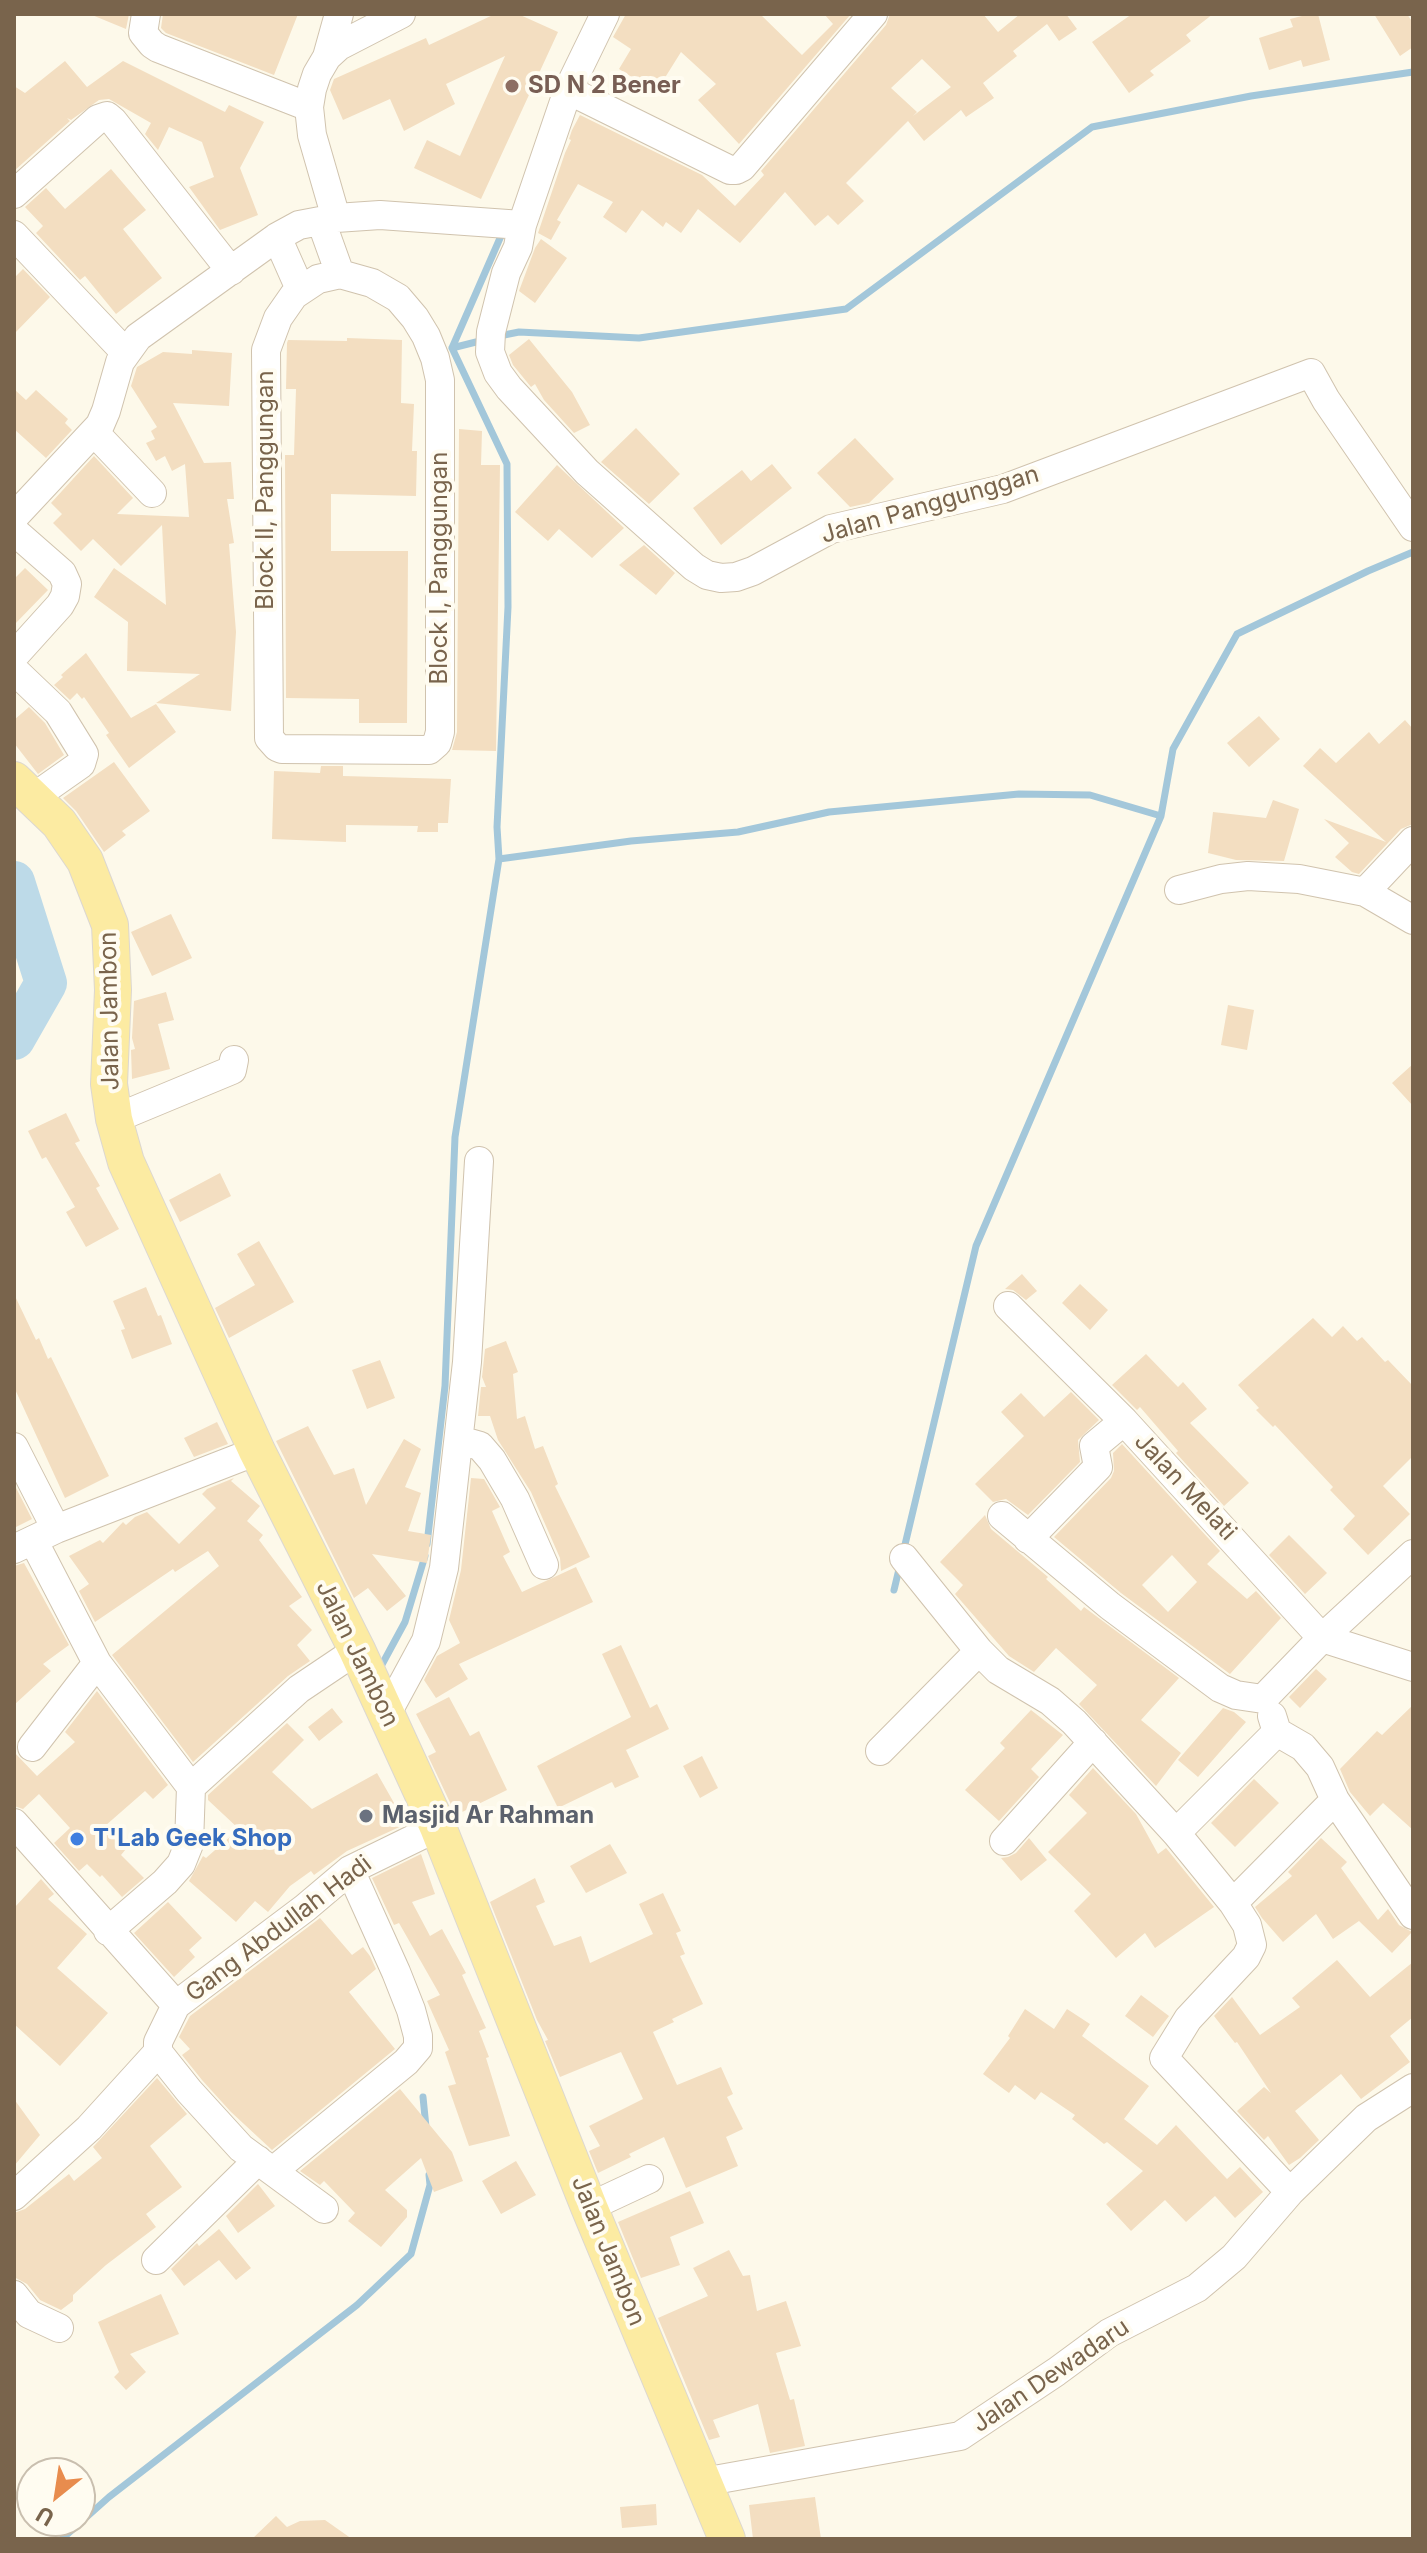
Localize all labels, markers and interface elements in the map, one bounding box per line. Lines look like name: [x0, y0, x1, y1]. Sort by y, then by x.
place label: SD N 2 Bener: [528, 72, 681, 100]
marker: SD N 2 Bener: [503, 77, 521, 95]
street label: Block II, Panggungan: [252, 370, 280, 610]
street label: Block I, Panggungan: [426, 452, 454, 684]
street label: Jalan Panggunggan: [818, 460, 1042, 550]
street label: Jalan Jambon: [94, 931, 126, 1091]
street label: Jalan Melati: [1128, 1427, 1242, 1547]
street label: Jalan Jambon: [309, 1576, 405, 1732]
place label: Masjid Ar Rahman: [382, 1802, 594, 1830]
marker: Masjid Ar Rahman: [357, 1807, 375, 1825]
place label: T'Lab Geek Shop: [93, 1825, 292, 1853]
marker: T'Lab Geek Shop: [68, 1830, 86, 1848]
street label: Gang Abdullah Hadi: [180, 1850, 378, 2008]
street label: Jalan Jambon: [565, 2172, 651, 2330]
street label: Jalan Dewadaru: [967, 2313, 1135, 2439]
north arrow: [16, 2457, 96, 2537]
text: U: [32, 2501, 58, 2531]

